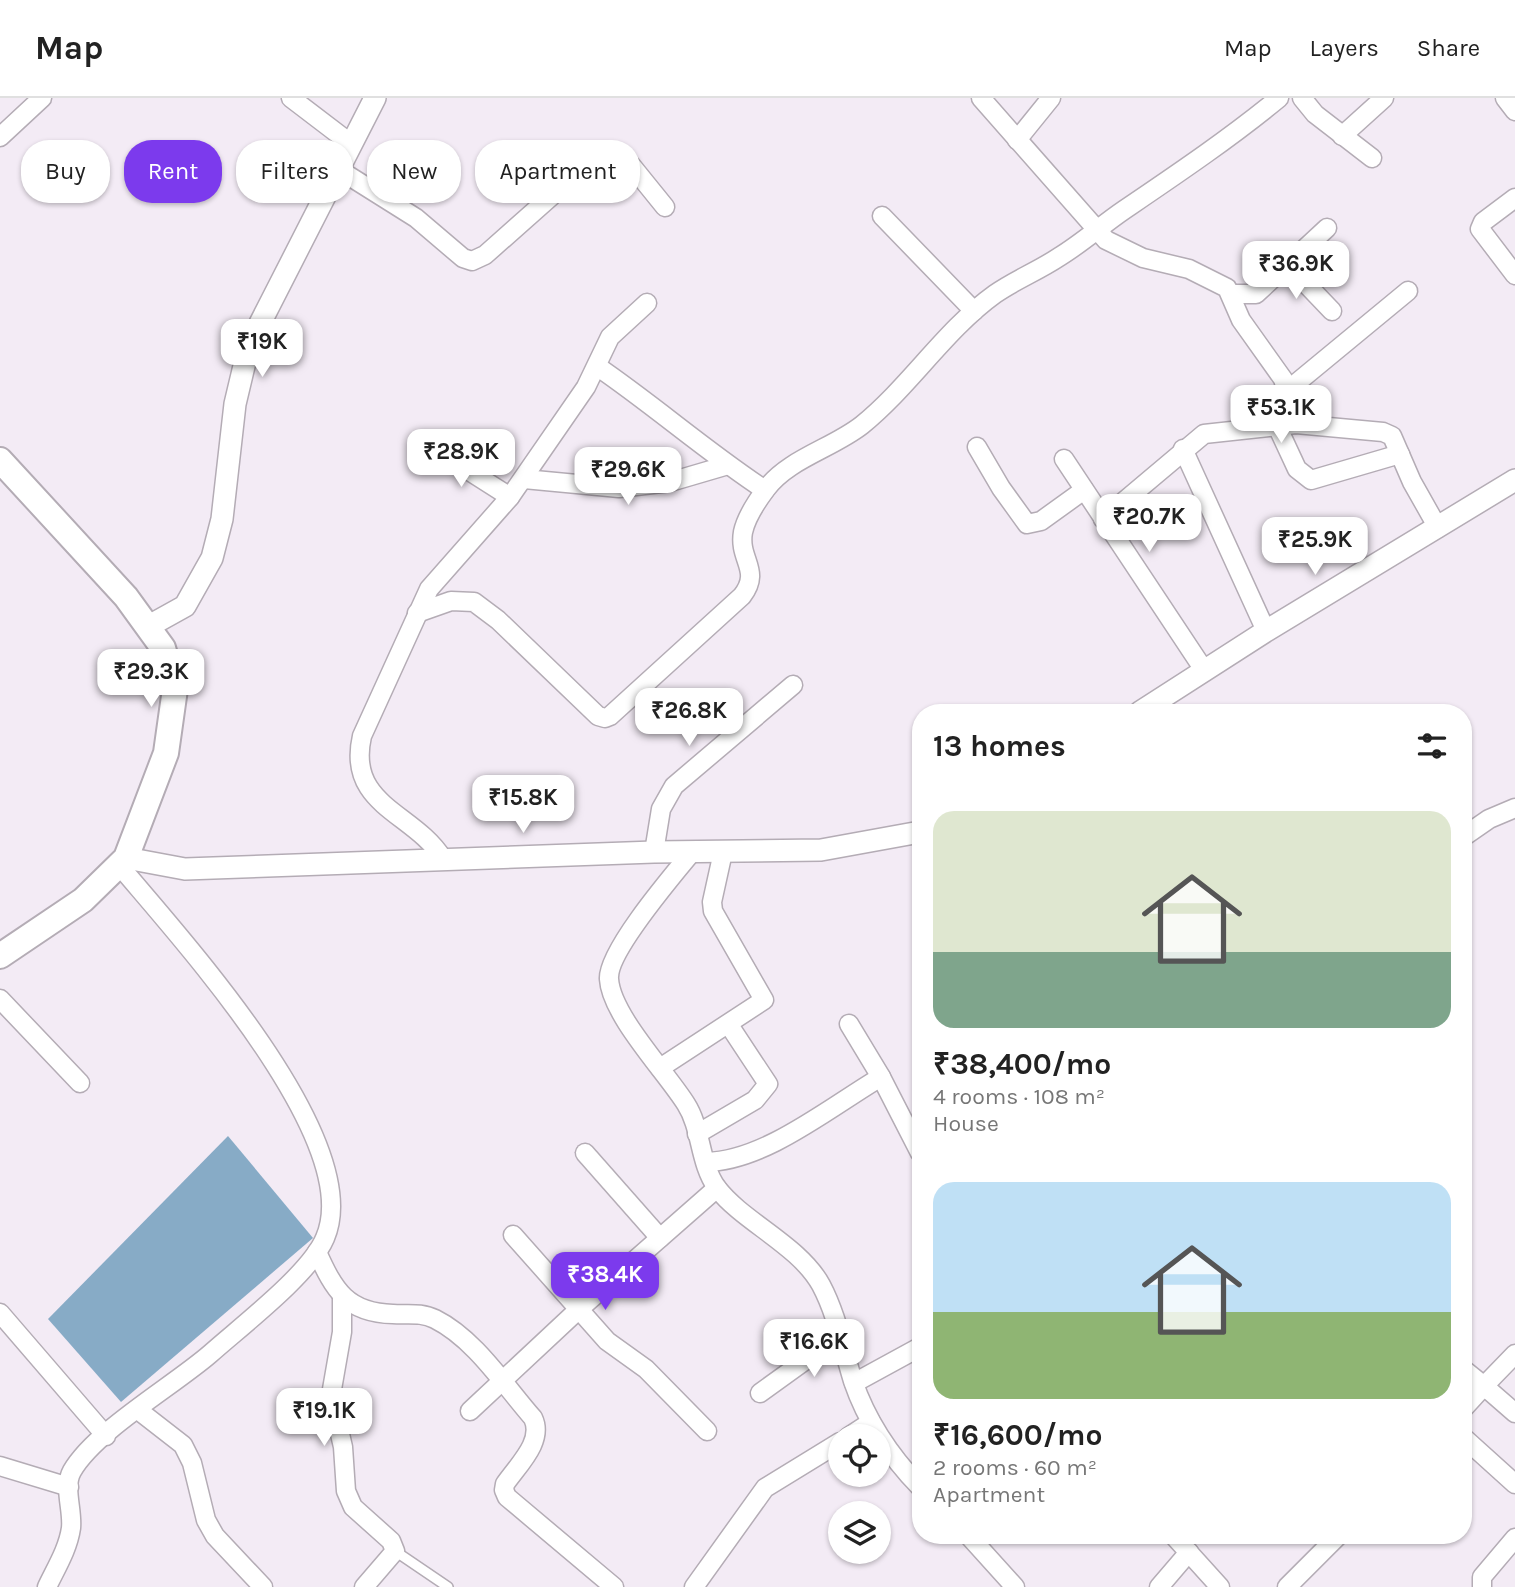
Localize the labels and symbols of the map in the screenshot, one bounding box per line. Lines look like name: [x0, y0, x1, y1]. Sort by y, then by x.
pin: ₹36.9K: [1239, 242, 1353, 301]
pin: ₹19K: [221, 320, 303, 379]
pin: ₹53.1K: [1224, 386, 1338, 445]
pin: ₹28.9K: [404, 430, 518, 489]
pin: ₹29.6K: [571, 448, 685, 507]
pin: ₹20.7K: [1092, 494, 1206, 554]
pin: ₹25.9K: [1258, 518, 1372, 577]
pin: ₹29.3K: [94, 650, 208, 709]
pin: ₹26.8K: [632, 688, 746, 748]
pin: ₹15.8K: [466, 776, 580, 835]
pin: ₹38.4K: [548, 1252, 662, 1312]
pin: ₹16.6K: [757, 1320, 871, 1379]
pin: ₹19.1K: [267, 1388, 381, 1448]

